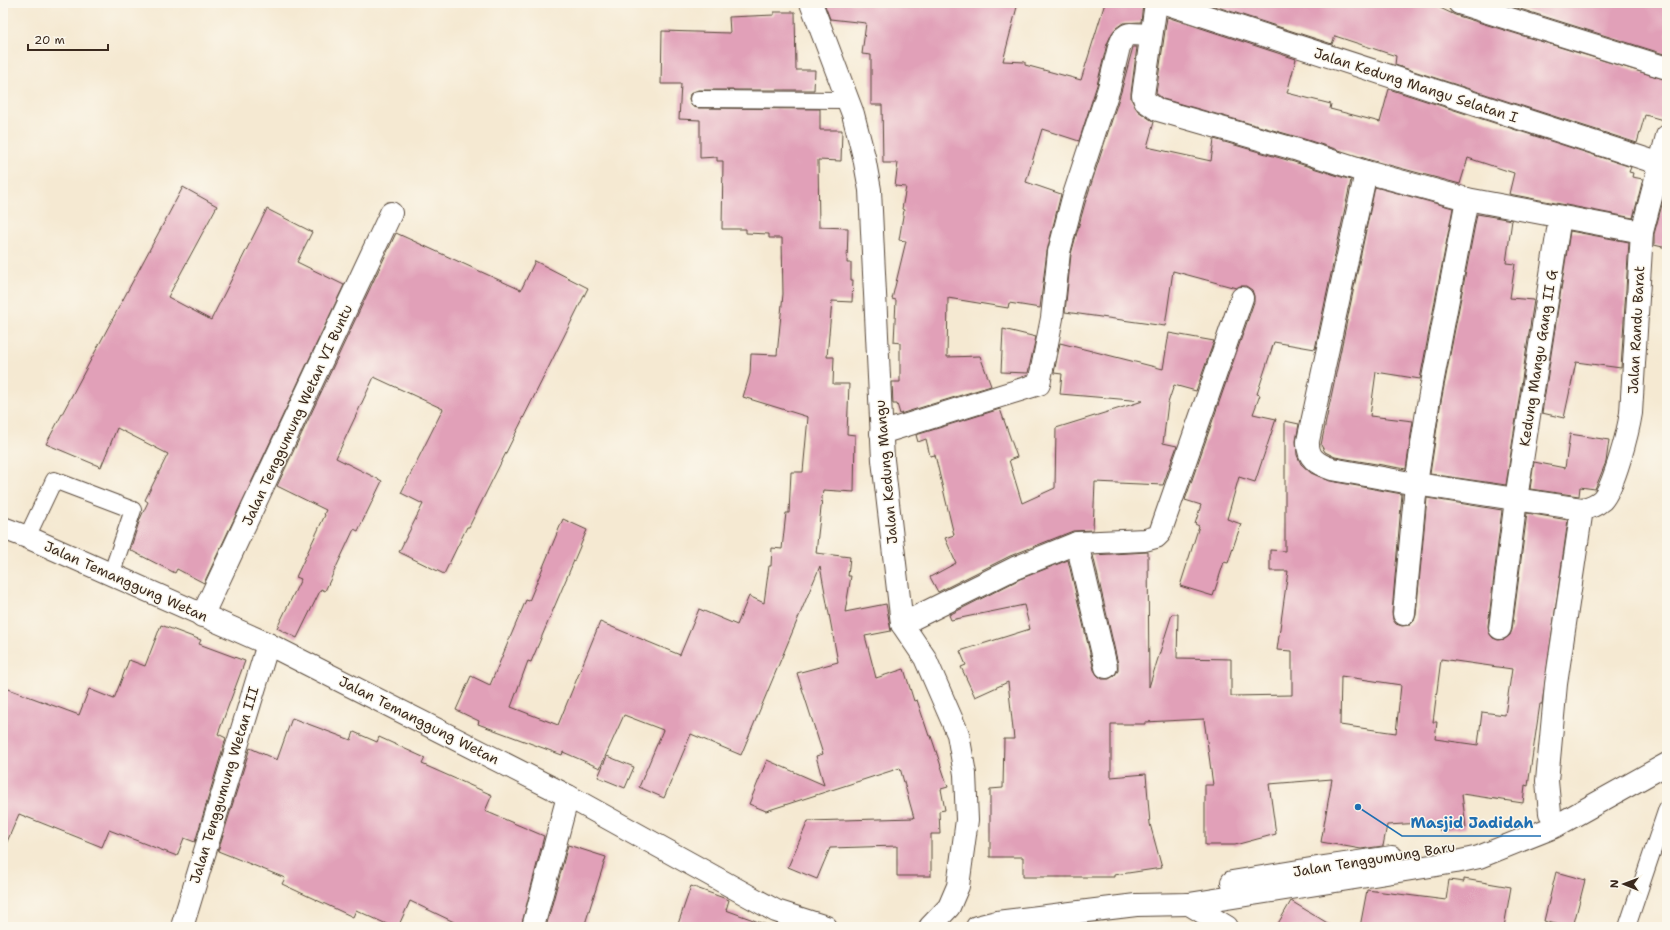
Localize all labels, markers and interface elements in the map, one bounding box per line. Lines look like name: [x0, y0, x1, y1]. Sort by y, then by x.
scale bar: [28, 26, 108, 52]
text: 20 m: [34, 32, 65, 48]
street label: Jalan Kedung Mangu Selatan I: [1312, 43, 1521, 127]
street label: Jalan Randu Barat: [1624, 265, 1648, 395]
street label: Kedung Mangu Gang II G: [1515, 268, 1561, 448]
street label: Jalan Tenggumung Wetan VI Buntu: [238, 302, 356, 528]
street label: Jalan Kedung Mangu: [871, 399, 901, 545]
street label: Jalan Temanggung Wetan: [41, 537, 211, 625]
street label: Jalan Temanggung Wetan: [336, 672, 503, 769]
street label: Jalan Tenggumung Wetan III: [185, 684, 263, 886]
callout: Masjid Jadidah: [1402, 809, 1541, 836]
text: Masjid Jadidah: [1410, 813, 1534, 833]
street label: Jalan Tenggumung Baru: [1292, 837, 1456, 881]
north arrow: [1604, 864, 1644, 904]
text: N: [1607, 879, 1622, 888]

